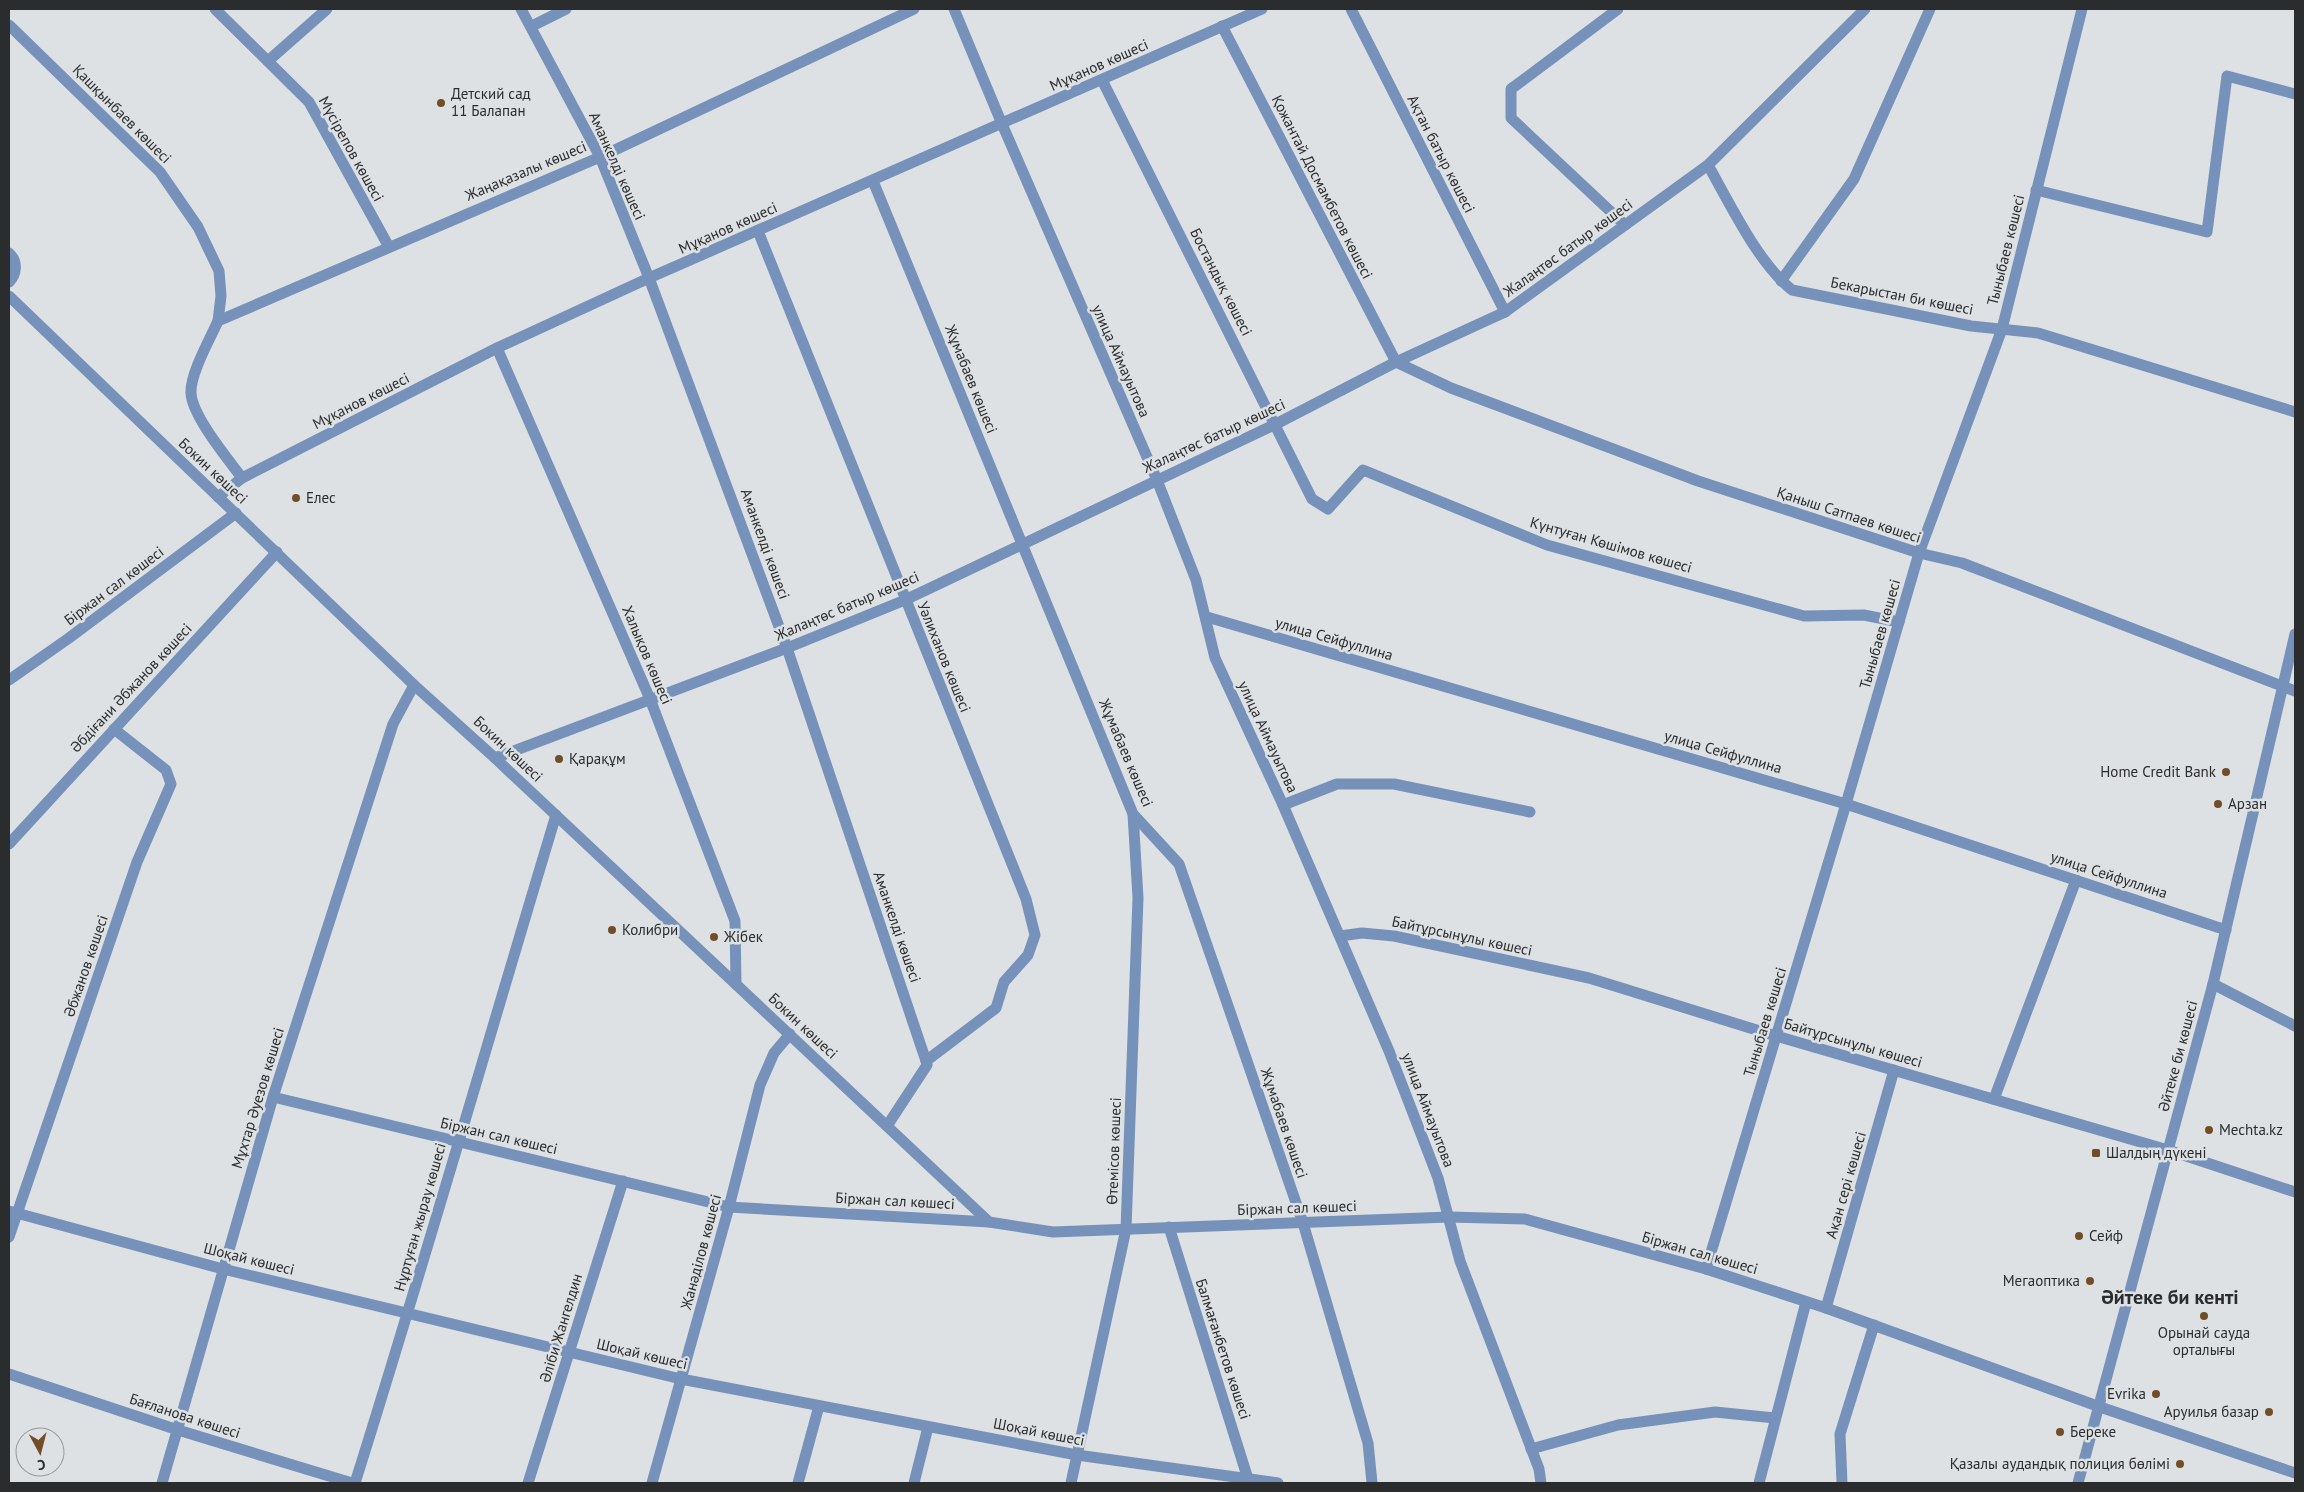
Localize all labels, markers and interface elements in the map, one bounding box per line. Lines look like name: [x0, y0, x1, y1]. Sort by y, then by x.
street label: Мұқанов көшесі: [1046, 34, 1151, 95]
street label: Қашқынбаев көшесі: [69, 60, 176, 167]
place label: Детский сад 11 Балапан: [451, 84, 531, 120]
street label: Қожантай Досмамбетов көшесі: [1268, 92, 1377, 282]
street label: Ақтан батыр көшесі: [1404, 92, 1479, 216]
street label: Мүсірепов көшесі: [315, 93, 388, 205]
marker: Детский сад 11 Балапан: [435, 97, 447, 109]
street label: Аманкелді көшесі: [585, 109, 650, 223]
street label: Жаңақазалы көшесі: [461, 136, 589, 205]
street label: Тыныбаев көшесі: [1983, 193, 2028, 307]
street label: Жалаңтөс батыр көшесі: [1499, 194, 1636, 301]
street label: Мұқанов көшесі: [675, 197, 780, 258]
street label: Бостандық көшесі: [1186, 225, 1257, 339]
street label: Бекарыстан би көшесі: [1829, 272, 1975, 319]
street label: улица Аймауытова: [1088, 301, 1155, 420]
street label: Жұмабаев көшесі: [941, 321, 1002, 436]
street label: Мұқанов көшесі: [309, 368, 412, 433]
street label: Жалаңтөс батыр көшесі: [1139, 394, 1288, 477]
street label: Бокин көшесі: [175, 434, 252, 508]
street label: Қаныш Сатпаев көшесі: [1775, 482, 1924, 547]
street label: Аманкелді көшесі: [737, 486, 794, 602]
place label: Елес: [306, 488, 336, 507]
marker: Елес: [290, 492, 302, 504]
street label: Күнтуған Көшімов көшесі: [1528, 512, 1694, 577]
street label: Біржан сал көшесі: [60, 542, 167, 629]
street label: Жалаңтөс батыр көшесі: [771, 567, 922, 645]
street label: Тыныбаев көшесі: [1855, 577, 1904, 691]
street label: Уәлиханов көшесі: [914, 599, 975, 715]
street label: Халықов көшесі: [618, 603, 677, 707]
street label: улица Сейфуллина: [1273, 613, 1395, 664]
street label: Әбдіғани Әбжанов көшесі: [66, 619, 196, 756]
street label: улица Аймауытова: [1234, 678, 1303, 796]
street label: Жұмабаев көшесі: [1095, 695, 1158, 810]
street label: Бокин көшесі: [470, 712, 547, 786]
street label: улица Сейфуллина: [1662, 726, 1784, 777]
place label: Қарақұм: [569, 749, 626, 768]
marker: Қарақұм: [553, 753, 565, 765]
place label: Home Credit Bank: [2100, 762, 2217, 781]
marker: Home Credit Bank: [2220, 766, 2232, 778]
place label: Арзан: [2228, 794, 2267, 813]
marker: Арзан: [2212, 798, 2224, 810]
street label: улица Сейфуллина: [2048, 847, 2170, 902]
street label: Аманкелді көшесі: [870, 869, 925, 985]
street label: Байтұрсынұлы көшесі: [1390, 911, 1534, 960]
street label: Әбжанов көшесі: [59, 912, 112, 1019]
place label: Колибри: [622, 920, 678, 939]
marker: Колибри: [606, 924, 618, 936]
place label: Жібек: [723, 927, 764, 946]
marker: Жібек: [708, 931, 720, 943]
street label: Тыныбаев көшесі: [1739, 965, 1790, 1079]
street label: Бокин көшесі: [765, 989, 842, 1063]
street label: Әйтеке би көшесі: [2154, 998, 2201, 1114]
street label: Байтұрсынұлы көшесі: [1782, 1014, 1925, 1071]
street label: Мұхтар Әуезов көшесі: [227, 1025, 288, 1171]
street label: улица Аймауытова: [1398, 1050, 1459, 1170]
street label: Жұмабаев көшесі: [1256, 1064, 1312, 1180]
street label: Өтемісов көшесі: [1102, 1097, 1125, 1205]
street label: Біржан сал көшесі: [439, 1113, 560, 1158]
place label: Mechta.kz: [2219, 1120, 2283, 1139]
marker: Mechta.kz: [2203, 1124, 2215, 1136]
street label: Ақан сері көшесі: [1821, 1129, 1870, 1241]
street label: Нұртуған жырау көшесі: [389, 1140, 450, 1293]
place label: Шалдың дүкені: [2106, 1143, 2206, 1162]
marker: Шалдың дүкені: [2090, 1147, 2102, 1159]
street label: Біржан сал көшесі: [835, 1188, 955, 1213]
street label: Жанәділов көшесі: [676, 1192, 725, 1313]
street label: Біржан сал көшесі: [1237, 1196, 1357, 1219]
place label: Сейф: [2089, 1226, 2123, 1245]
street label: Біржан сал көшесі: [1640, 1227, 1760, 1278]
marker: Сейф: [2073, 1230, 2085, 1242]
street label: Шоқай көшесі: [202, 1238, 296, 1279]
street label: Әліби Жангелдин: [535, 1271, 586, 1385]
place label: Мегаоптика: [2003, 1271, 2080, 1290]
marker: Мегаоптика: [2084, 1275, 2096, 1287]
street label: Балмағанбетов көшесі: [1192, 1276, 1255, 1422]
district label: Әйтеке би кенті: [2101, 1284, 2239, 1310]
marker: Орынай сауда орталығы: [2198, 1310, 2210, 1322]
place label: Орынай сауда орталығы: [2158, 1323, 2250, 1359]
street label: Шоқай көшесі: [595, 1334, 689, 1373]
place label: Evrika: [2107, 1384, 2146, 1403]
marker: Evrika: [2150, 1388, 2162, 1400]
street label: Бағланова көшесі: [127, 1389, 243, 1442]
place label: Аруилья базар: [2164, 1402, 2259, 1421]
marker: Аруилья базар: [2263, 1406, 2275, 1418]
street label: Шоқай көшесі: [992, 1413, 1086, 1450]
place label: Береке: [2070, 1422, 2116, 1441]
marker: Береке: [2054, 1426, 2066, 1438]
north arrow: [15, 1427, 65, 1477]
place label: Қазалы аудандық полиция бөлімі: [1950, 1454, 2170, 1473]
text: С: [36, 1455, 47, 1474]
marker: Қазалы аудандық полиция бөлімі: [2174, 1458, 2186, 1470]

